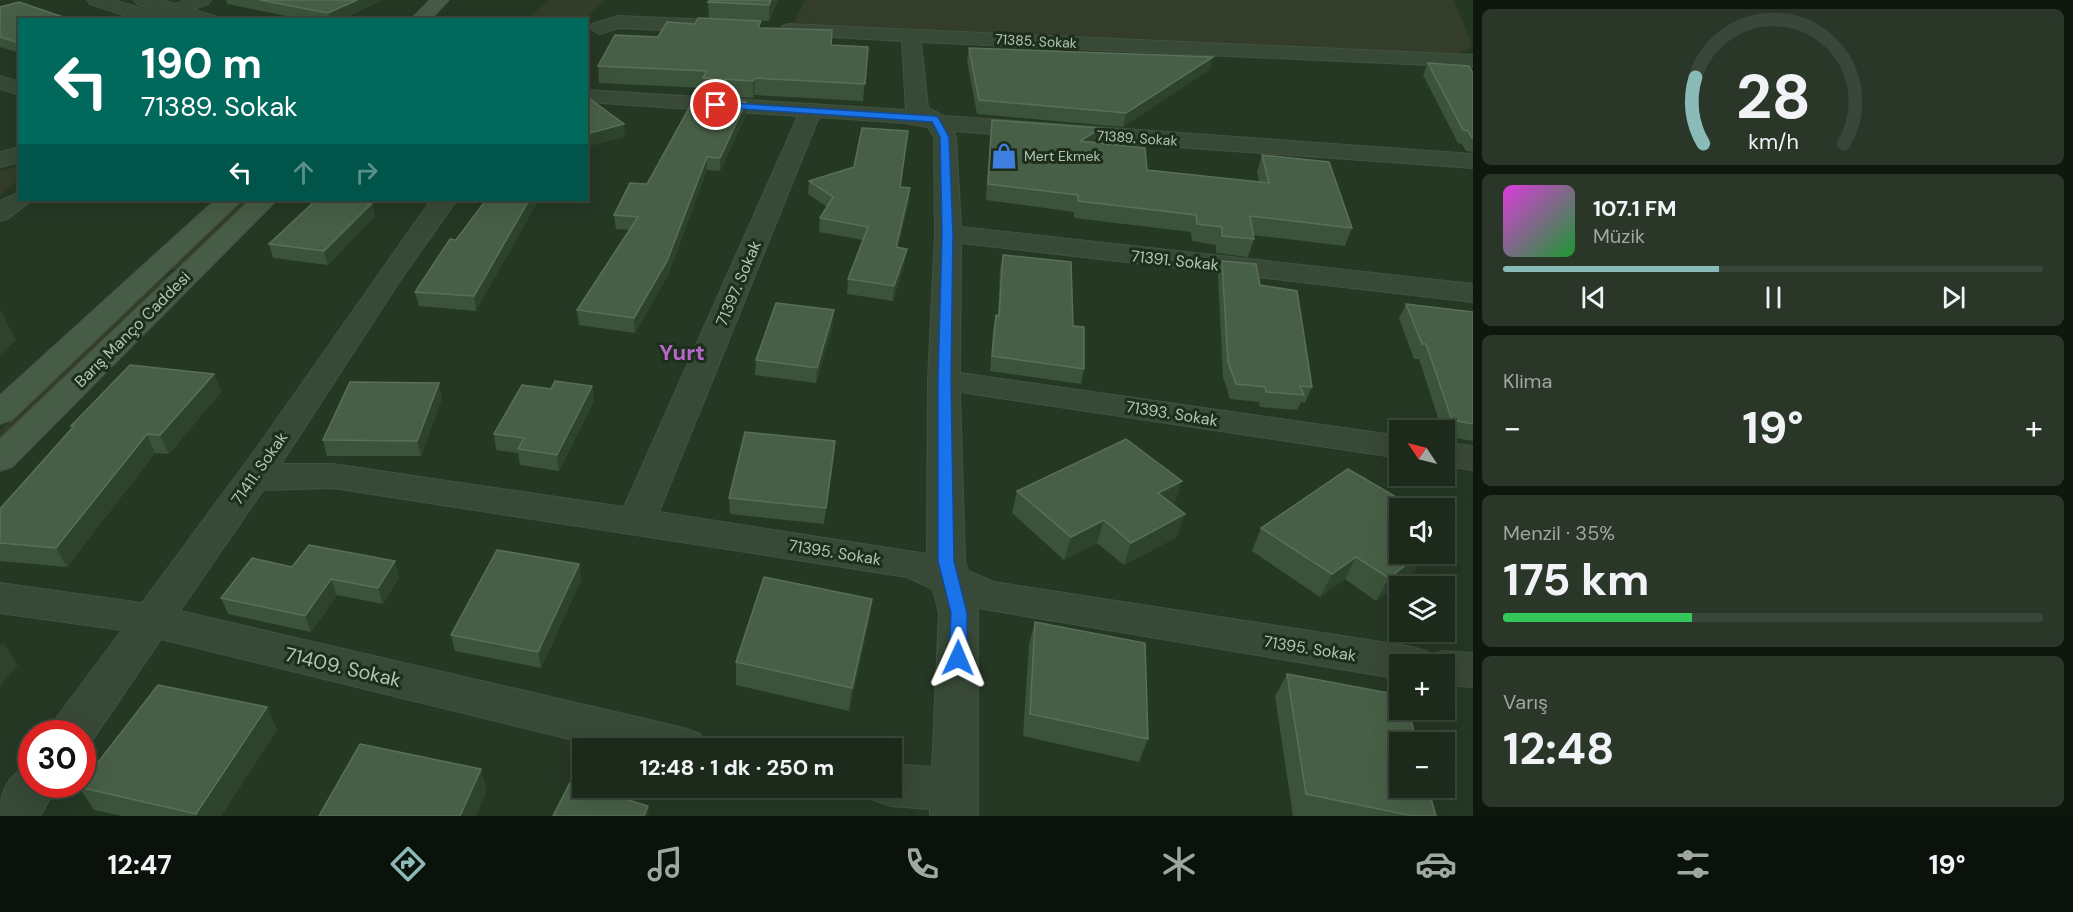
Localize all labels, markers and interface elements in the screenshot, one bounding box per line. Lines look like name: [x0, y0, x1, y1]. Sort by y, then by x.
street label: 71385. Sokak: [995, 30, 1077, 52]
text: 190 m: [141, 36, 262, 91]
icon: left: [42, 42, 120, 120]
text: 28: [1735, 56, 1811, 137]
pin: [690, 79, 741, 130]
icon: arrive: [699, 88, 732, 121]
text: 71389. Sokak: [141, 89, 298, 124]
street label: 71389. Sokak: [1096, 126, 1178, 150]
text: km/h: [1748, 128, 1798, 156]
shop icon: Mert Ekmek: [989, 141, 1019, 171]
place label: Mert Ekmek: [1024, 147, 1101, 165]
icon: left: [224, 156, 257, 189]
icon: ahead: [287, 156, 320, 189]
icon: right: [350, 156, 383, 189]
text: 107.1 FM: [1593, 194, 1677, 223]
text: Müzik: [1593, 223, 1645, 249]
street label: 71397. Sokak: [711, 237, 766, 329]
street label: 71391. Sokak: [1130, 245, 1220, 276]
street label: Barış Manço Caddesi: [70, 267, 195, 392]
icon: previous: [1577, 281, 1610, 314]
icon: pause: [1757, 281, 1790, 314]
icon: next: [1937, 281, 1970, 314]
district label: Yurt: [659, 338, 705, 367]
text: Klima: [1503, 368, 1552, 394]
street label: 71393. Sokak: [1124, 396, 1219, 431]
text: 19°: [1742, 398, 1804, 457]
text: −: [1503, 406, 1521, 449]
text: +: [2025, 406, 2043, 449]
north arrow: [1389, 420, 1455, 486]
map controls: [1389, 420, 1455, 798]
street label: 71411. Sokak: [227, 428, 292, 509]
button: sound: [1389, 498, 1455, 564]
text: Menzil · 35%: [1503, 520, 1615, 546]
street label: 71395. Sokak: [787, 535, 883, 570]
text: 175 km: [1503, 550, 1649, 609]
button: layers: [1389, 576, 1455, 642]
position arrow: [926, 626, 990, 690]
street label: 71395. Sokak: [1262, 631, 1358, 666]
street label: 71409. Sokak: [282, 641, 404, 693]
button: +: [1389, 654, 1455, 720]
text: Varış: [1503, 689, 1548, 715]
text: 12:48: [1503, 719, 1615, 778]
speed limit sign: 30: [18, 720, 96, 798]
button: −: [1389, 732, 1455, 798]
text: 12:48 · 1 dk · 250 m: [640, 753, 834, 782]
icon: directions: [387, 843, 429, 885]
icon: music: [644, 843, 686, 885]
icon: phone: [901, 843, 943, 885]
icon: climate: [1158, 843, 1200, 885]
icon: car: [1415, 843, 1457, 885]
icon: filters: [1672, 843, 1714, 885]
text: 12:47: [107, 847, 172, 882]
text: 19°: [1929, 847, 1965, 882]

